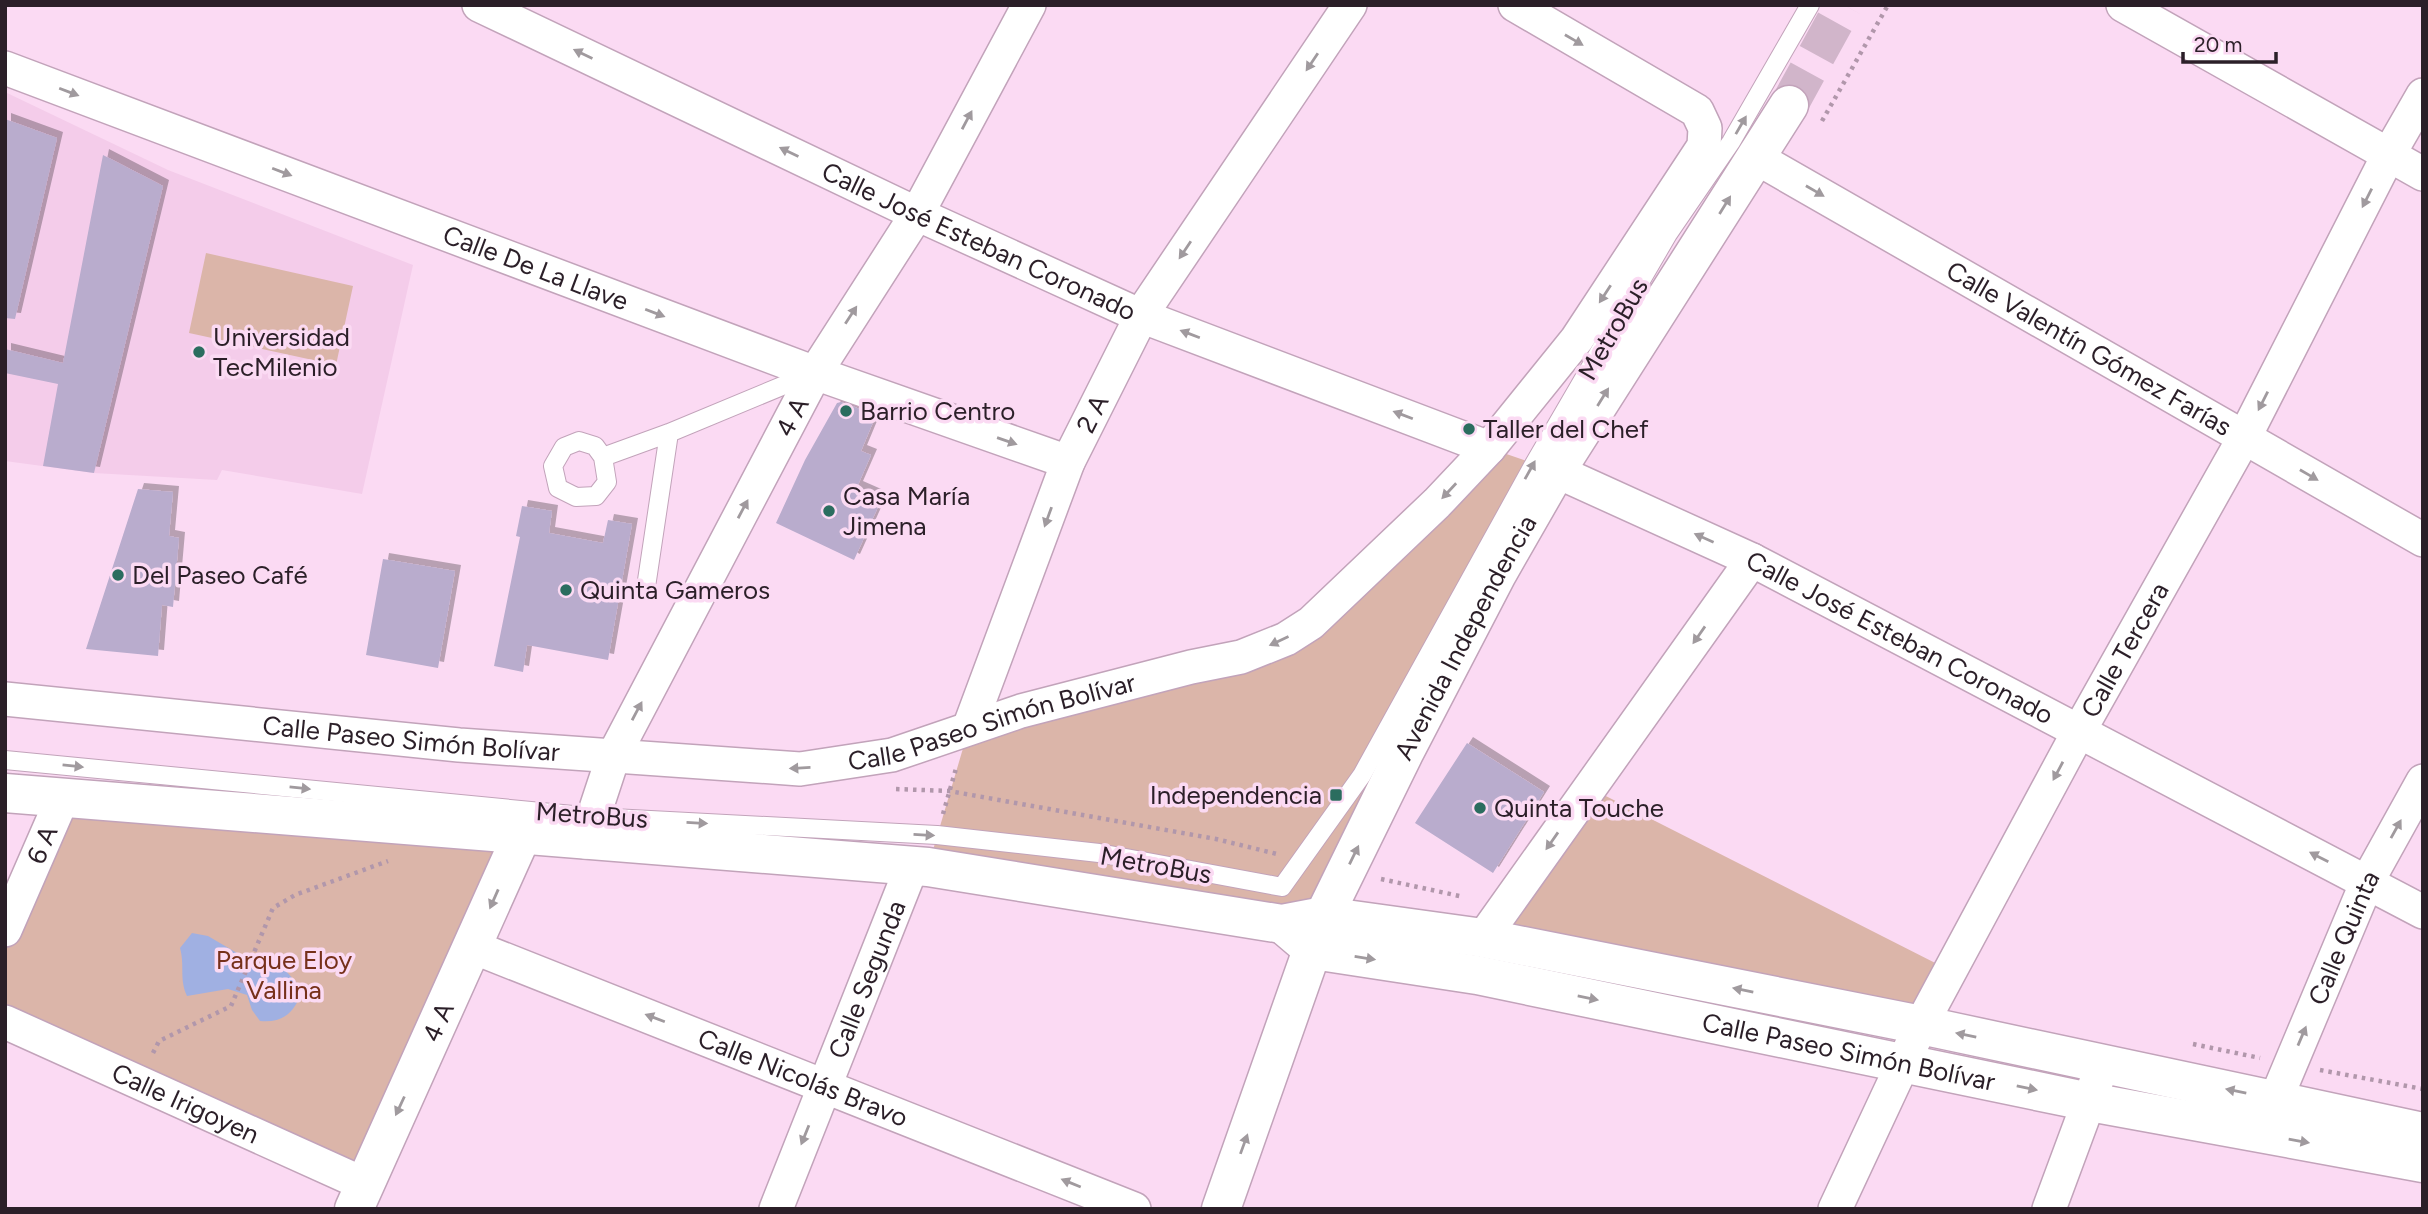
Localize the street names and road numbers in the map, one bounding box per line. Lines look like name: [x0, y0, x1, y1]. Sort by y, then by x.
street label: Calle José Esteban Coronado: [817, 155, 1141, 328]
street label: Calle De La Llave: [438, 218, 633, 317]
street label: Calle Valentín Gómez Farías: [1941, 254, 2237, 443]
street label: MetroBus: [1571, 272, 1655, 386]
street label: 2 A: [1069, 389, 1115, 438]
street label: 4 A: [768, 391, 816, 442]
street label: Avenida Independencia: [1387, 509, 1543, 765]
street label: Calle José Esteban Coronado: [1741, 544, 2059, 731]
street label: Calle Tercera: [2074, 577, 2176, 723]
street label: Calle Paseo Simón Bolívar: [846, 666, 1139, 777]
street label: Calle Paseo Simón Bolívar: [261, 709, 561, 768]
street label: MetroBus: [535, 795, 649, 835]
street label: 6 A: [20, 820, 65, 869]
street label: MetroBus: [1098, 839, 1214, 891]
street label: Calle Quinta: [2301, 865, 2386, 1010]
street label: Calle Segunda: [821, 896, 913, 1063]
street label: 4 A: [415, 997, 461, 1047]
street label: Calle Paseo Simón Bolívar: [1699, 1006, 1998, 1098]
street label: Calle Nicolás Bravo: [693, 1022, 913, 1134]
street label: Calle Irigoyen: [107, 1056, 264, 1151]

